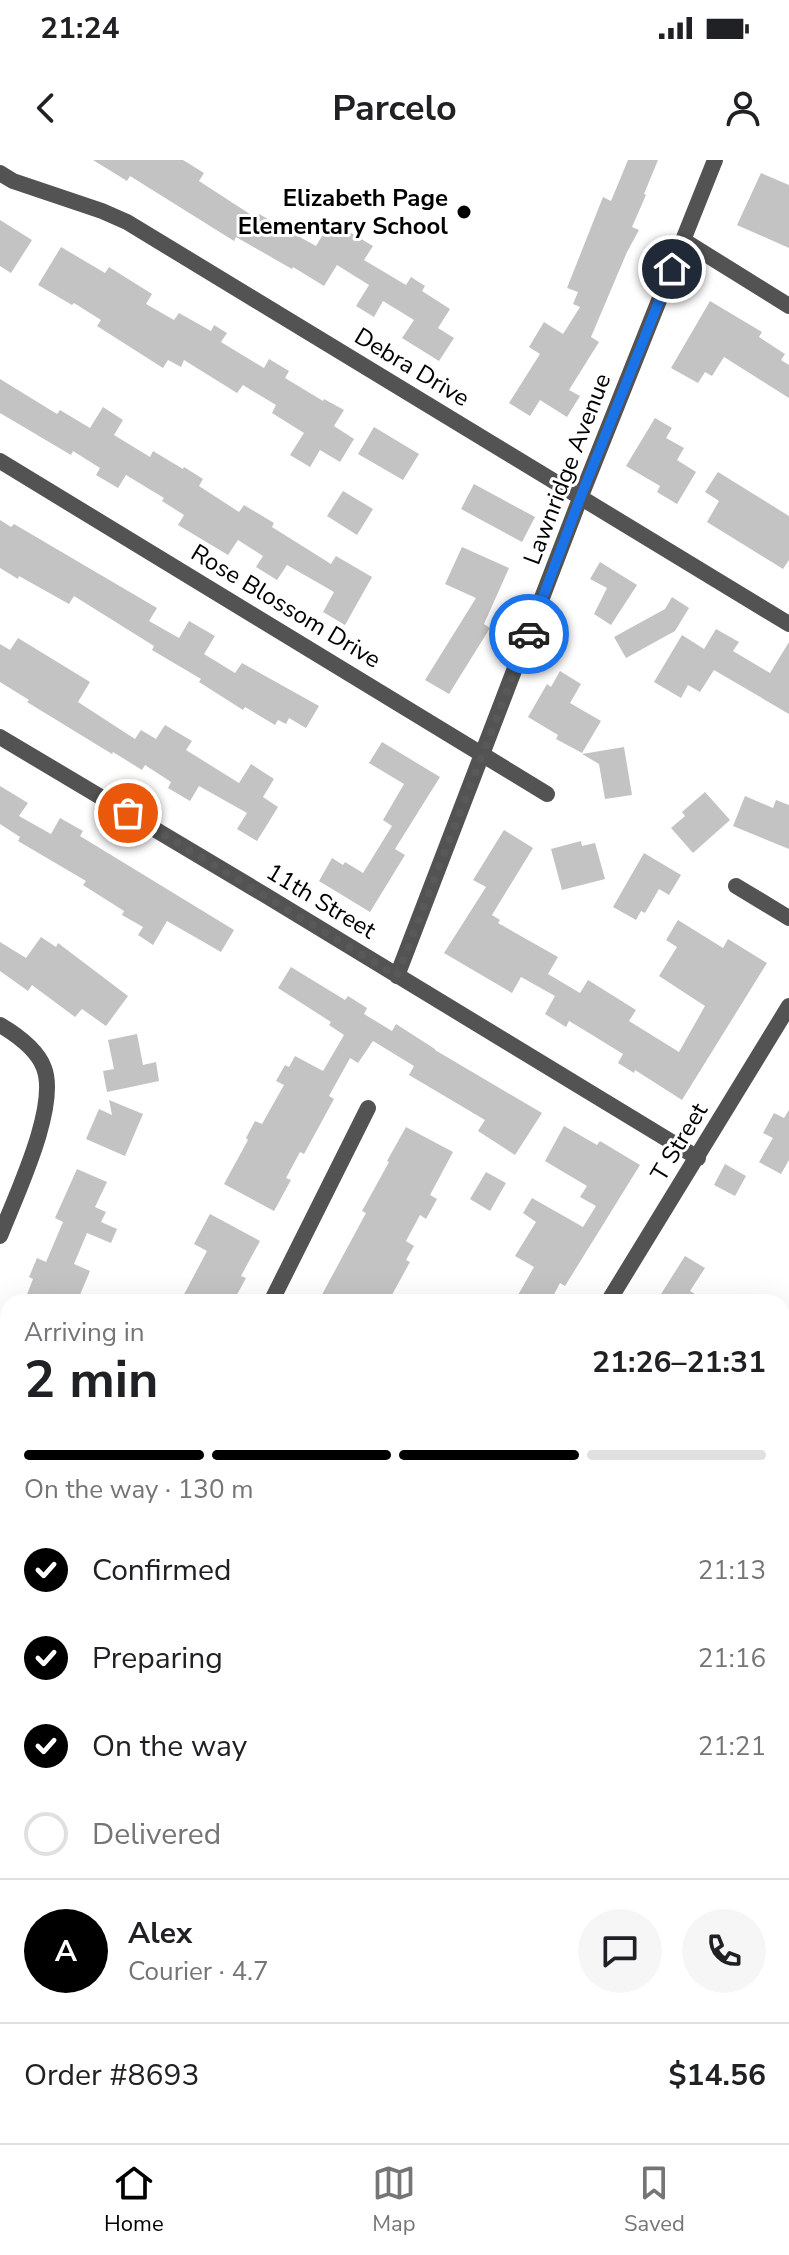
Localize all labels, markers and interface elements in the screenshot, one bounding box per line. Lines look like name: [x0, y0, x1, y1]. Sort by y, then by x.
text: 21:24: [40, 8, 119, 49]
text: Parcelo: [332, 84, 457, 133]
icon: back: [24, 86, 68, 130]
icon: person: [721, 86, 765, 130]
place label: Elizabeth Page Elementary School: [238, 182, 448, 242]
marker: Elizabeth Page Elementary School: [455, 203, 473, 221]
pin: [638, 235, 706, 303]
icon: home: [650, 247, 694, 291]
street label: Debra Drive: [349, 320, 475, 414]
street label: Lawnridge Avenue: [516, 369, 618, 569]
street label: Rose Blossom Drive: [185, 537, 387, 675]
courier: [489, 594, 569, 674]
icon: car: [507, 612, 551, 656]
pin: [94, 779, 162, 847]
icon: bag: [106, 791, 150, 835]
street label: 11th Street: [260, 856, 382, 947]
street label: T Street: [643, 1096, 715, 1187]
text: Arriving in: [24, 1315, 145, 1350]
text: 21:26–21:31: [592, 1342, 766, 1383]
text: 2 min: [24, 1344, 159, 1415]
text: On the way · 130 m: [24, 1472, 253, 1507]
icon: check: [24, 1548, 68, 1592]
text: Confirmed: [92, 1550, 232, 1591]
text: 21:13: [698, 1553, 766, 1588]
icon: check: [24, 1636, 68, 1680]
text: Preparing: [92, 1638, 223, 1679]
text: 21:16: [698, 1641, 766, 1676]
icon: check: [24, 1724, 68, 1768]
text: On the way: [92, 1726, 247, 1767]
text: 21:21: [698, 1729, 766, 1764]
text: Delivered: [92, 1814, 221, 1855]
button: chat: [578, 1909, 662, 1993]
button: phone: [682, 1909, 766, 1993]
text: Alex: [128, 1913, 192, 1954]
text: A: [55, 1931, 77, 1972]
text: Courier · 4.7: [128, 1954, 269, 1989]
text: Order #8693: [24, 2055, 199, 2096]
text: $14.56: [669, 2055, 766, 2096]
tab: Home: [104, 2161, 164, 2239]
tab: Map: [372, 2161, 416, 2239]
tab: Saved: [624, 2161, 685, 2239]

